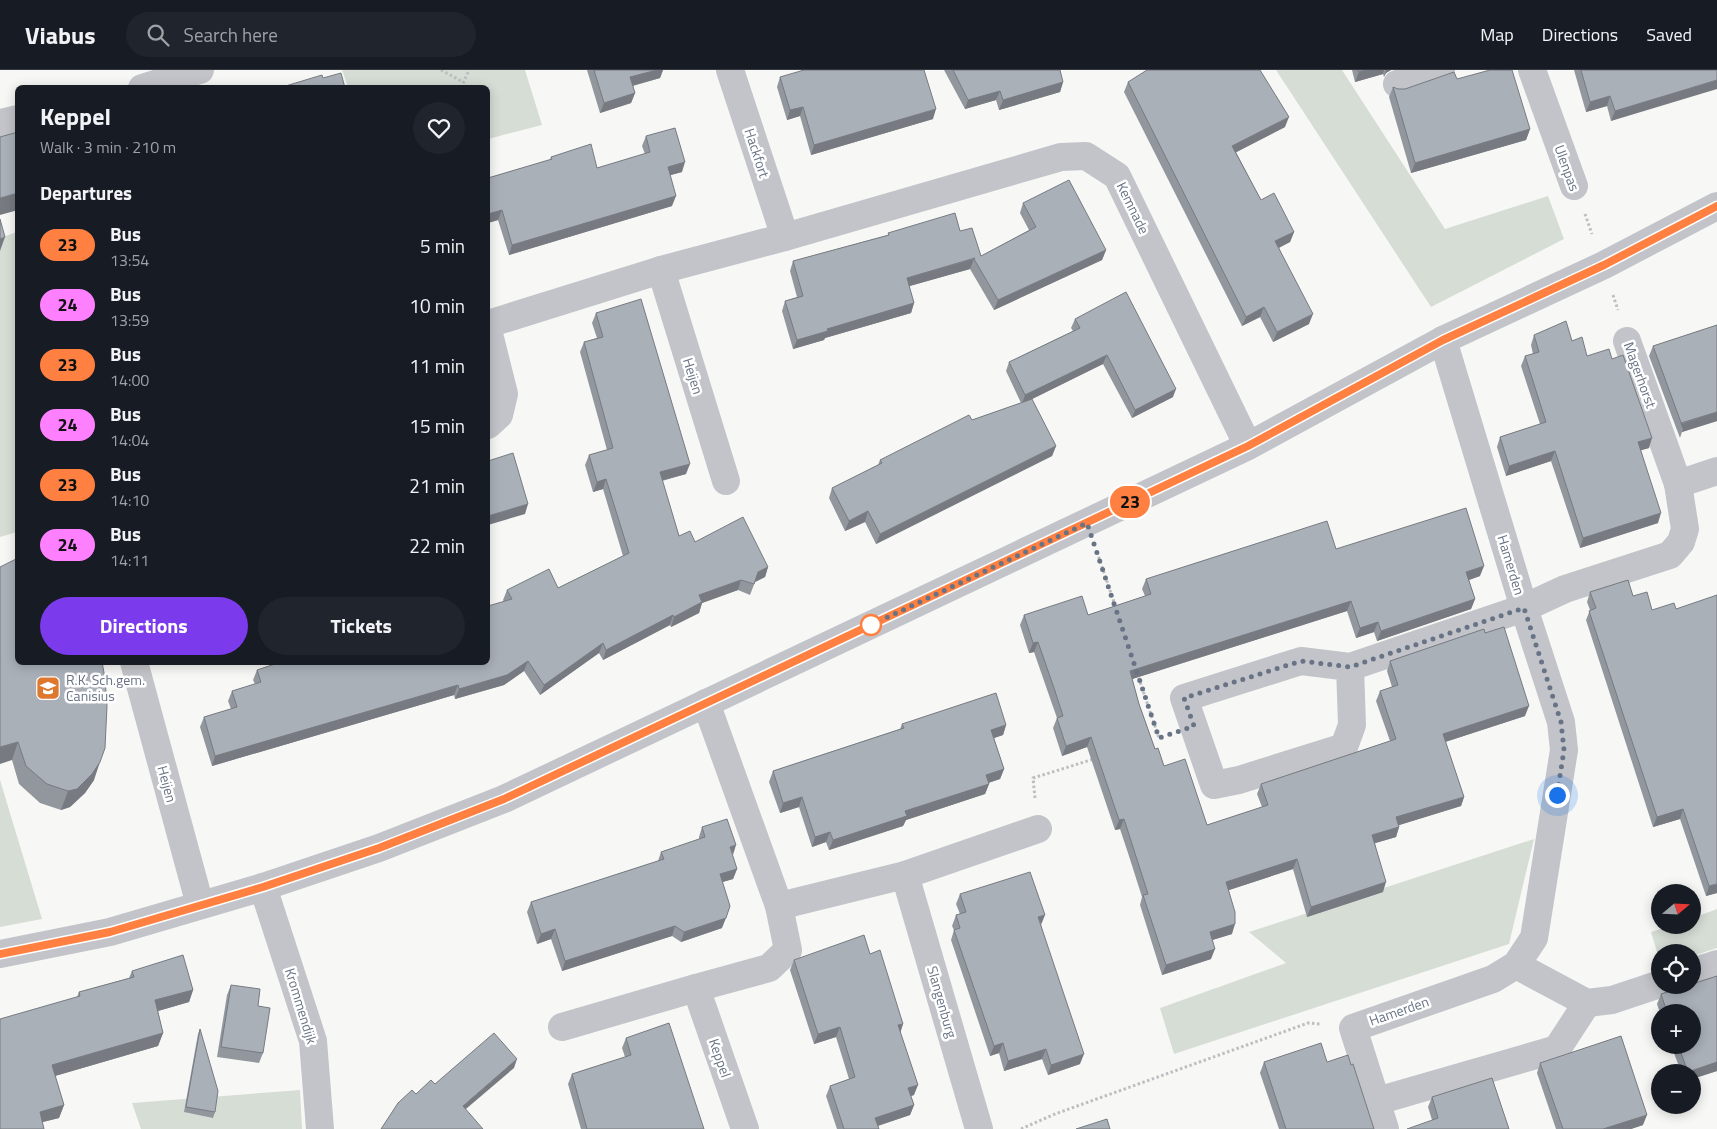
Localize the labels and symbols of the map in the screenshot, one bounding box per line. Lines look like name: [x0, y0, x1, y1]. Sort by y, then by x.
street label: Hackfort: [740, 125, 775, 180]
street label: Ulenpas: [1549, 142, 1586, 194]
street label: Kemnade: [1112, 178, 1155, 237]
street label: Magerhorst: [1619, 339, 1662, 411]
street label: Heijen: [678, 355, 709, 397]
line badge: 23: [1108, 486, 1152, 518]
street label: Hamerden: [1492, 532, 1531, 598]
unlabelled marker: [860, 614, 882, 636]
place label: R.K. Sch.gem. Canisius: [66, 669, 145, 706]
school or university icon: R.K. Sch.gem. Canisius: [35, 675, 61, 701]
street label: Heijen: [153, 763, 182, 805]
your location: [1545, 783, 1570, 808]
north arrow: [1651, 884, 1701, 934]
street label: Slangenburg: [922, 963, 963, 1040]
street label: Krommendijk: [280, 965, 323, 1047]
street label: Hamerden: [1366, 991, 1432, 1031]
street label: Keppel: [704, 1036, 737, 1080]

